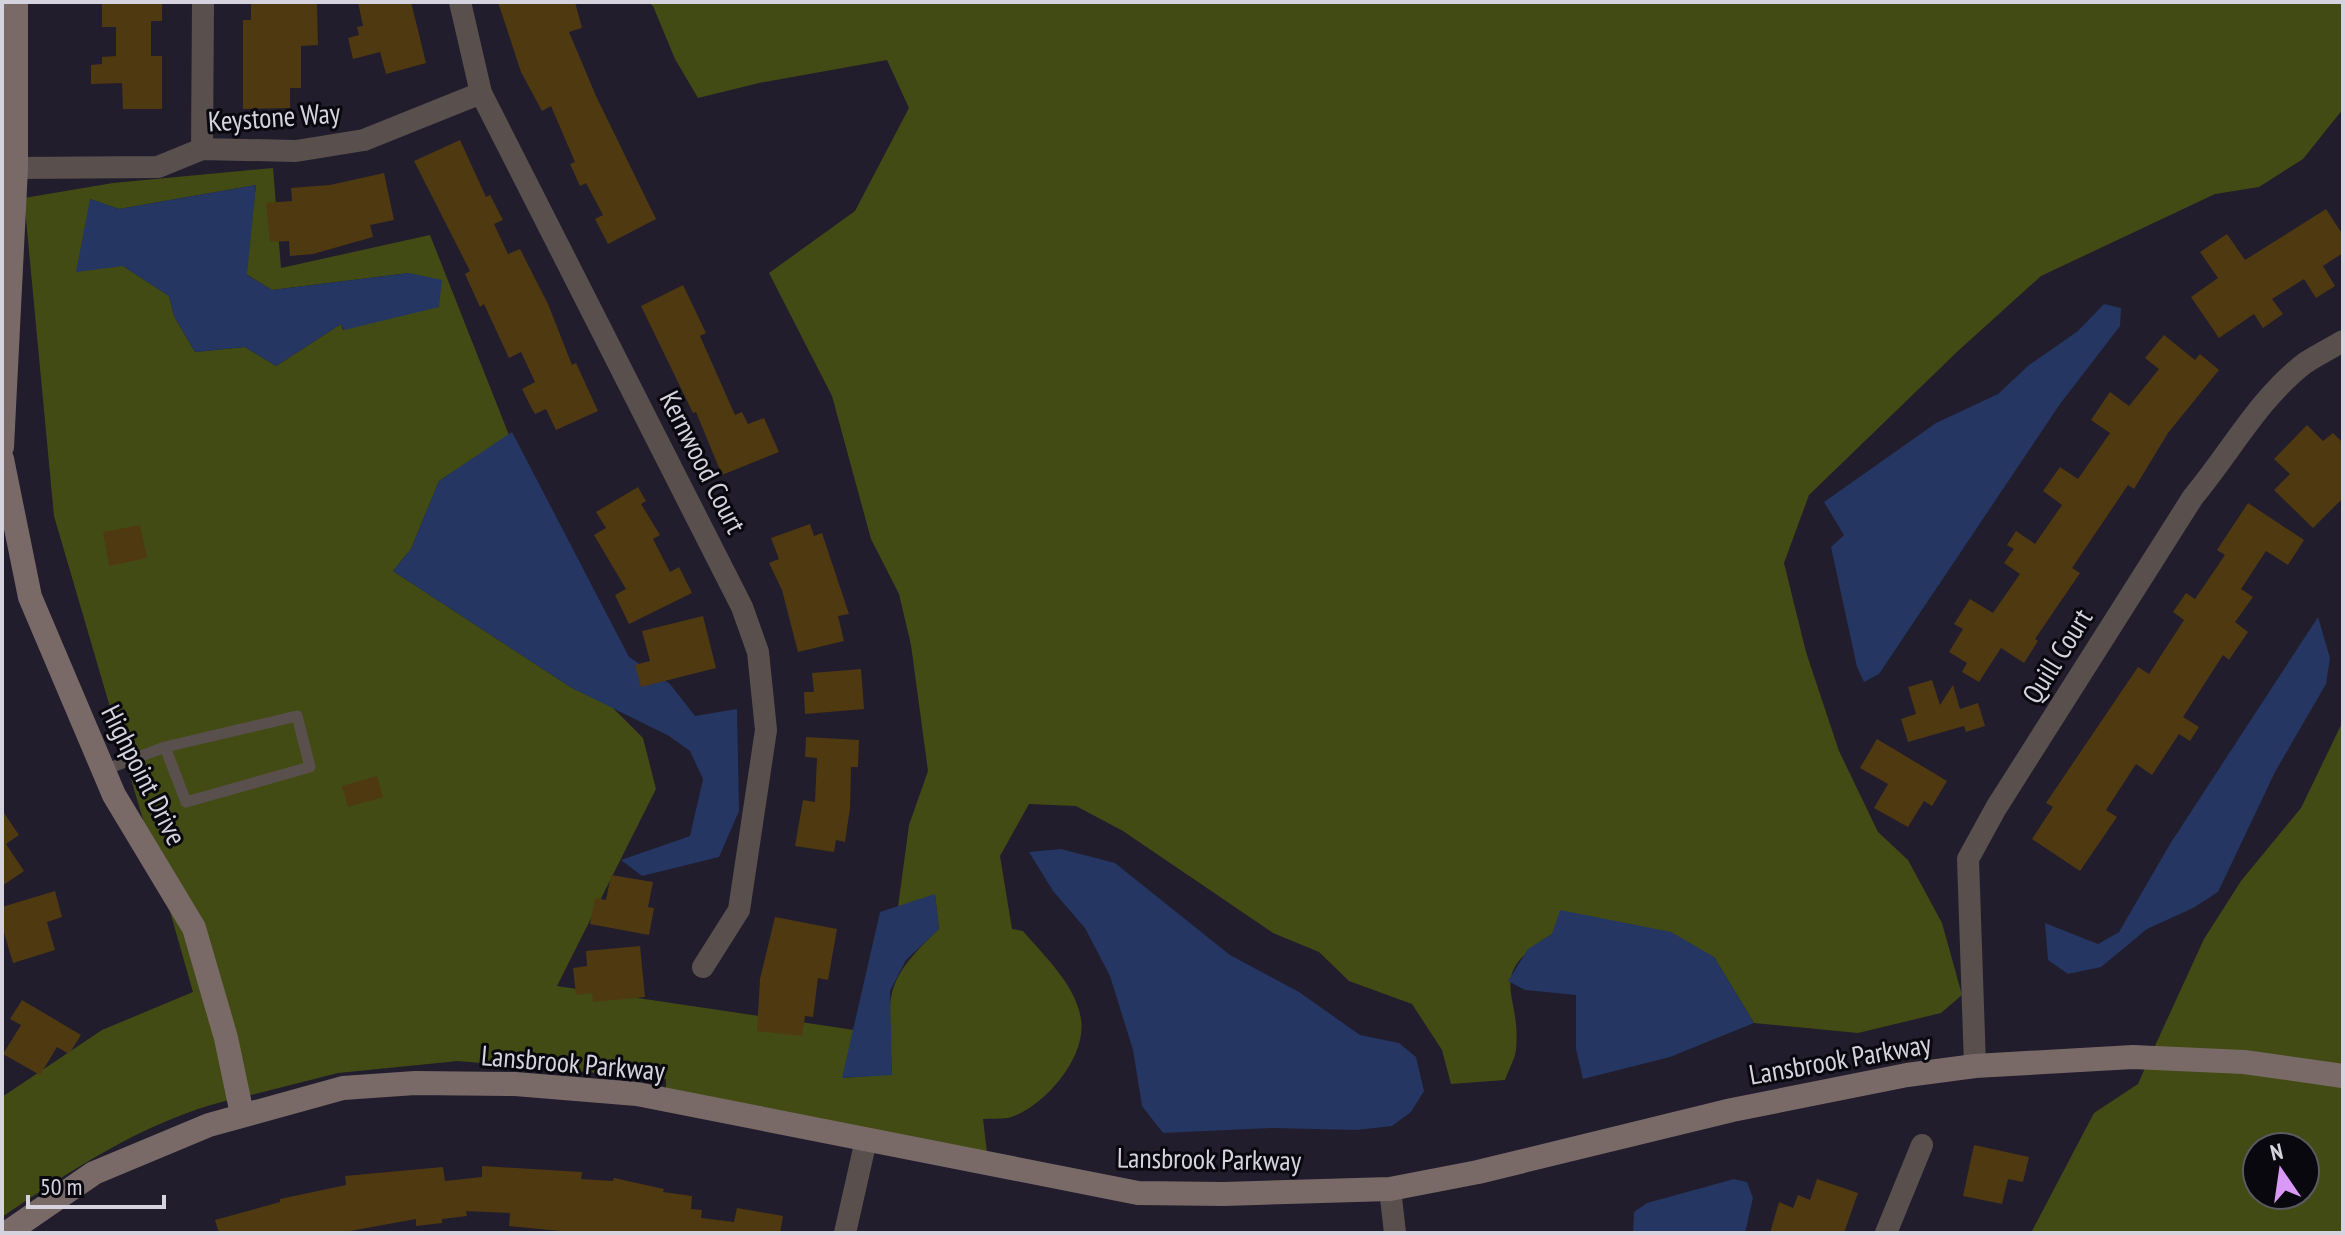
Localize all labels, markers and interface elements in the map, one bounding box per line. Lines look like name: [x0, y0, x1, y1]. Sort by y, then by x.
street label: Keystone Way: [207, 93, 342, 140]
street label: Kernwood Court: [652, 384, 755, 540]
street label: Quill Court: [2013, 601, 2100, 710]
street label: Highpoint Drive: [93, 698, 196, 851]
street label: Lansbrook Parkway: [1746, 1024, 1934, 1093]
street label: Lansbrook Parkway: [480, 1036, 667, 1089]
north arrow: [2241, 1131, 2321, 1211]
text: N: [2268, 1137, 2285, 1166]
street label: Lansbrook Parkway: [1117, 1138, 1302, 1179]
scale bar: [28, 1159, 164, 1209]
text: 50 m: [40, 1171, 82, 1202]

